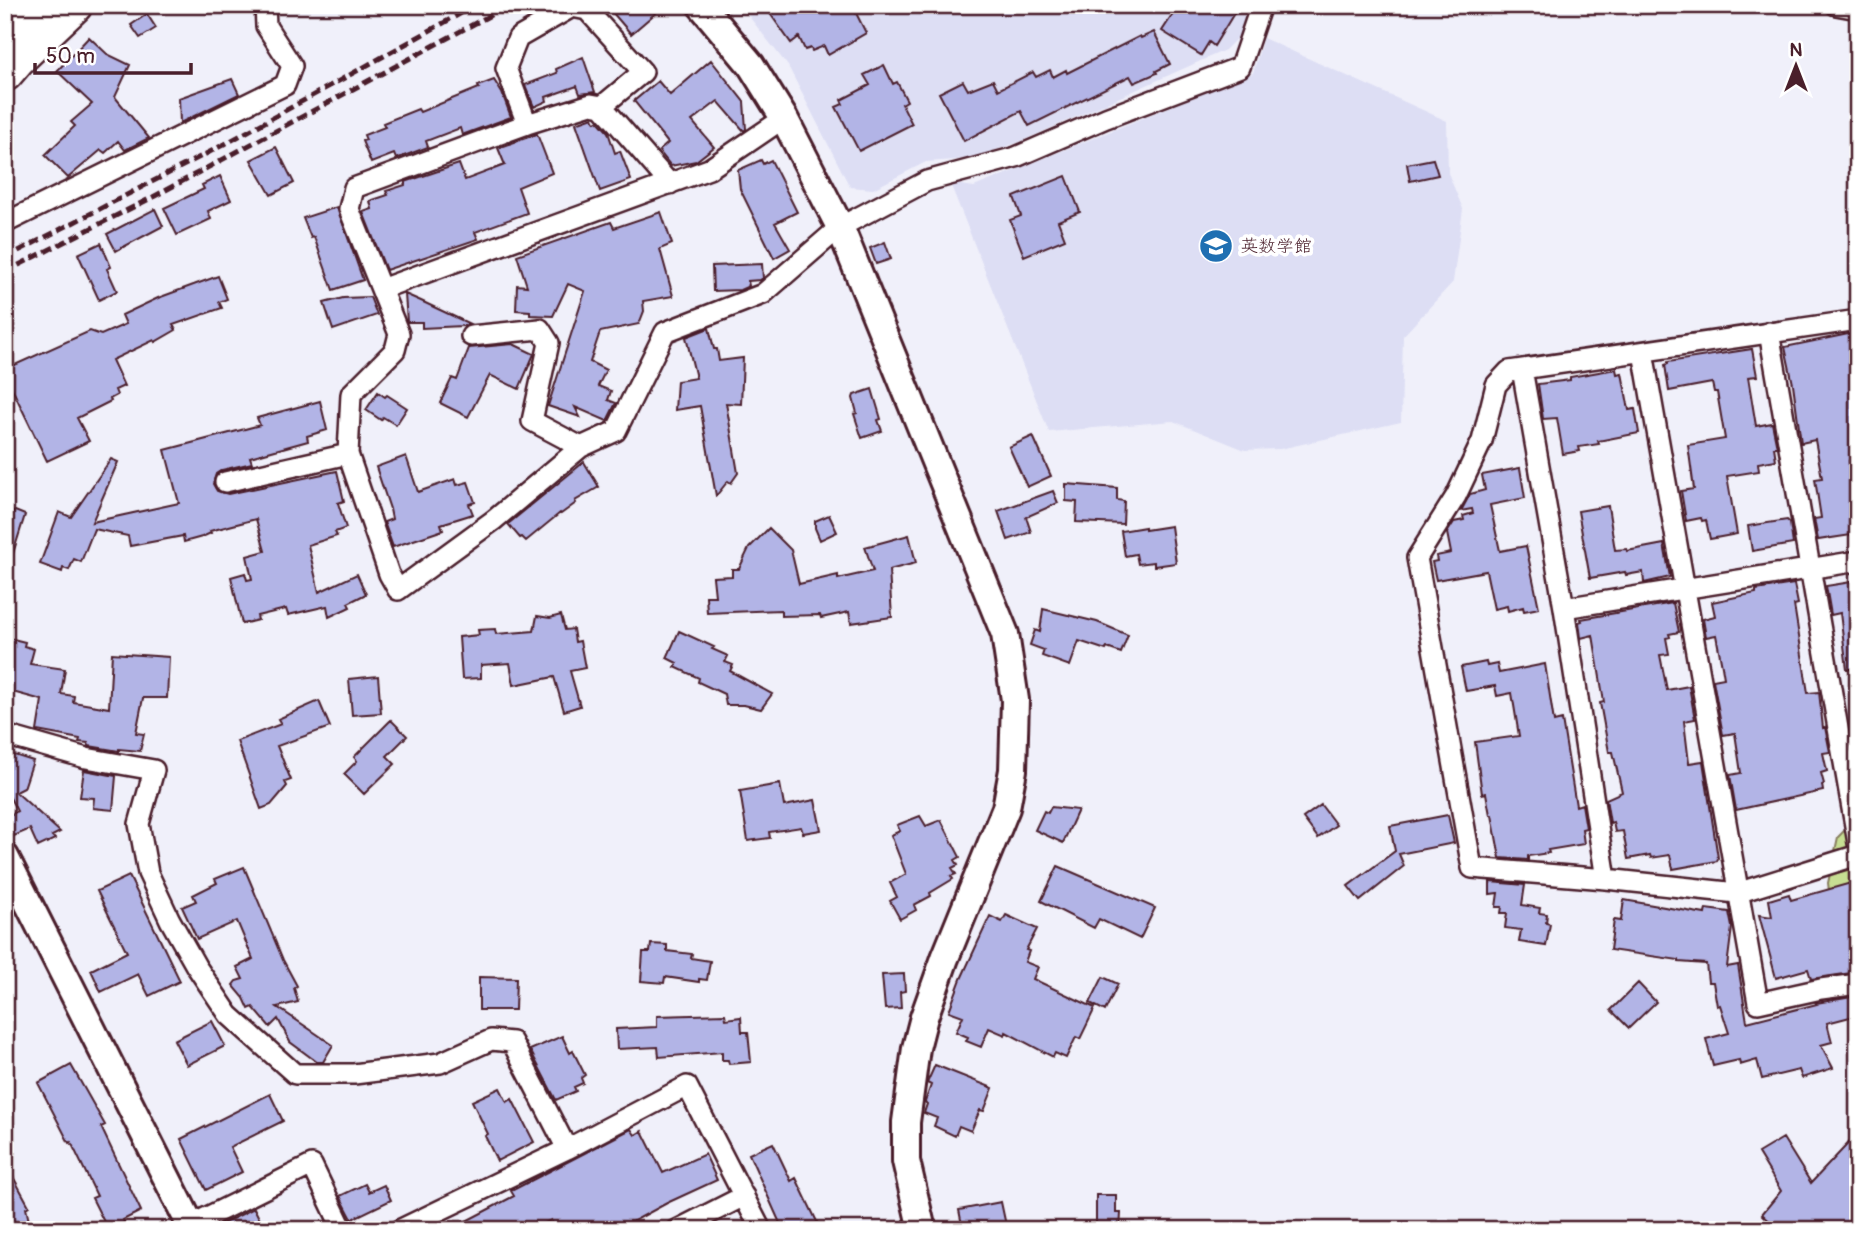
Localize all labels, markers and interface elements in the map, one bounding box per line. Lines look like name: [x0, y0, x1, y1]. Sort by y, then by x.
scale bar: [35, 32, 191, 76]
north arrow: [1762, 32, 1832, 102]
text: N: [1790, 38, 1803, 62]
text: 50 m: [46, 43, 95, 70]
school or university icon: 英数学館: [1197, 227, 1235, 265]
place label: 英数学館: [1240, 235, 1312, 258]

